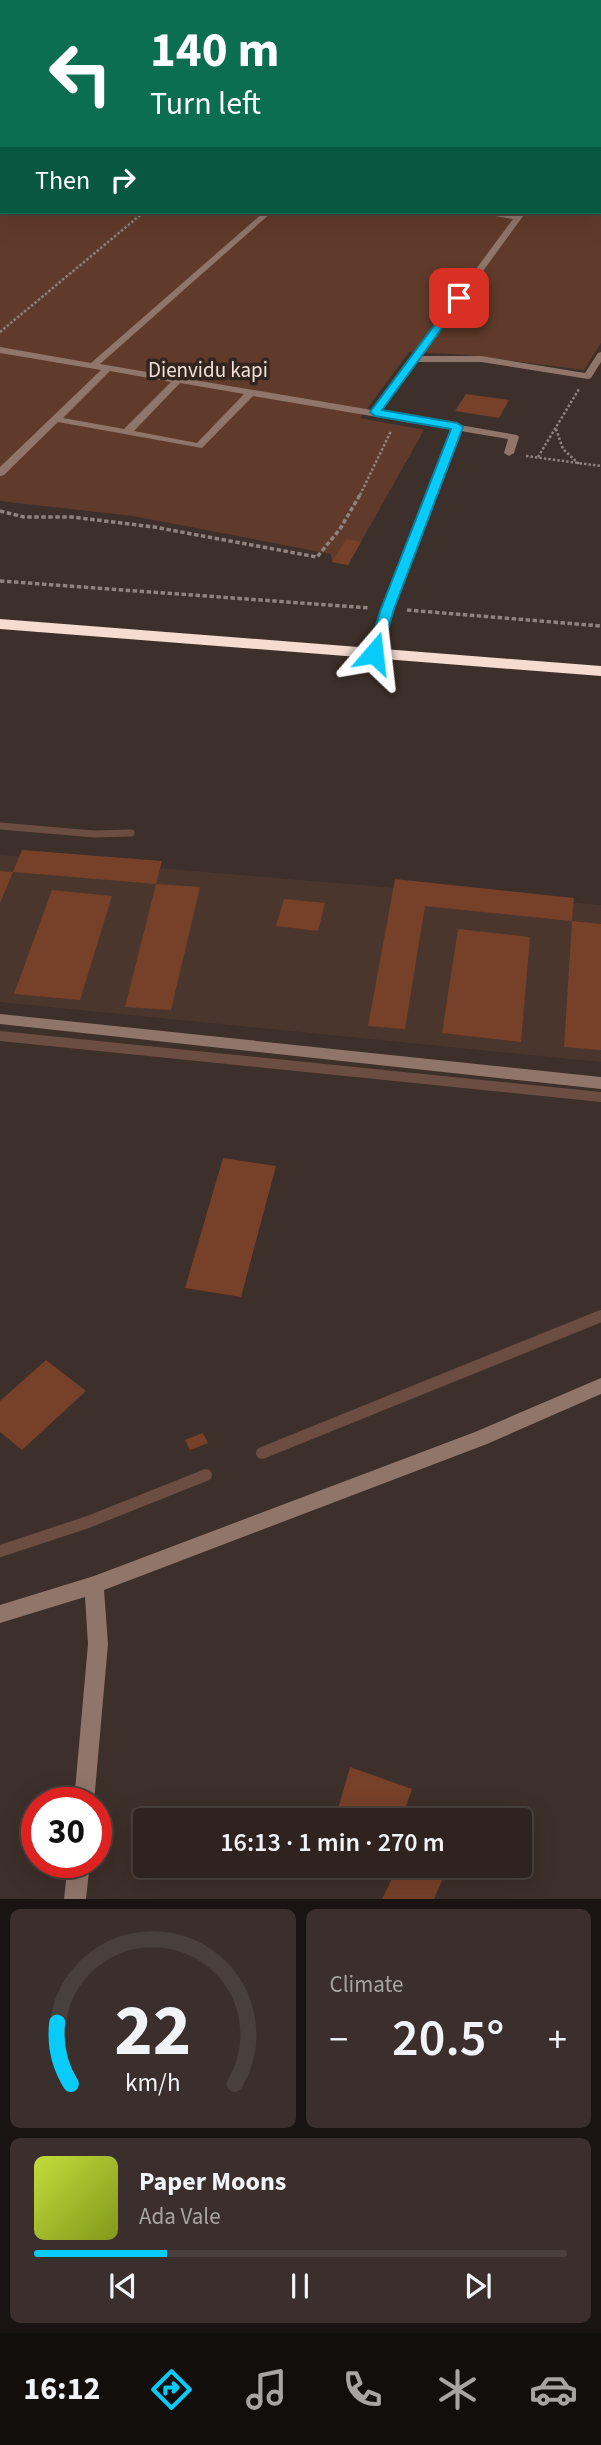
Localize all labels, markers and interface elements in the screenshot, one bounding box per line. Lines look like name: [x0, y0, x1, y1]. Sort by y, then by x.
text: 140 m: [150, 16, 279, 86]
icon: left: [35, 28, 126, 119]
text: Turn left: [150, 81, 261, 127]
icon: right: [104, 161, 142, 199]
text: Then: [35, 162, 90, 199]
pin: [429, 268, 489, 328]
icon: arrive: [440, 279, 478, 317]
park label: Dienvidu kapi: [148, 355, 268, 385]
position arrow: [337, 616, 411, 690]
speed limit sign: 30: [21, 1787, 112, 1878]
text: 16:13 · 1 min · 270 m: [220, 1824, 445, 1861]
text: Climate: [330, 1968, 403, 2001]
text: 22: [114, 1980, 191, 2084]
text: 20.5°: [392, 2002, 504, 2076]
text: −: [330, 2013, 348, 2067]
text: +: [548, 2013, 567, 2067]
text: km/h: [125, 2065, 181, 2101]
text: Paper Moons: [139, 2163, 286, 2200]
text: Ada Vale: [139, 2200, 221, 2233]
icon: previous: [104, 2267, 142, 2305]
icon: pause: [281, 2267, 319, 2305]
icon: next: [459, 2267, 497, 2305]
icon: directions: [147, 2365, 196, 2414]
icon: music: [242, 2365, 291, 2414]
icon: phone: [338, 2365, 387, 2414]
icon: climate: [433, 2365, 482, 2414]
icon: car: [529, 2365, 578, 2414]
text: 16:12: [23, 2366, 100, 2412]

